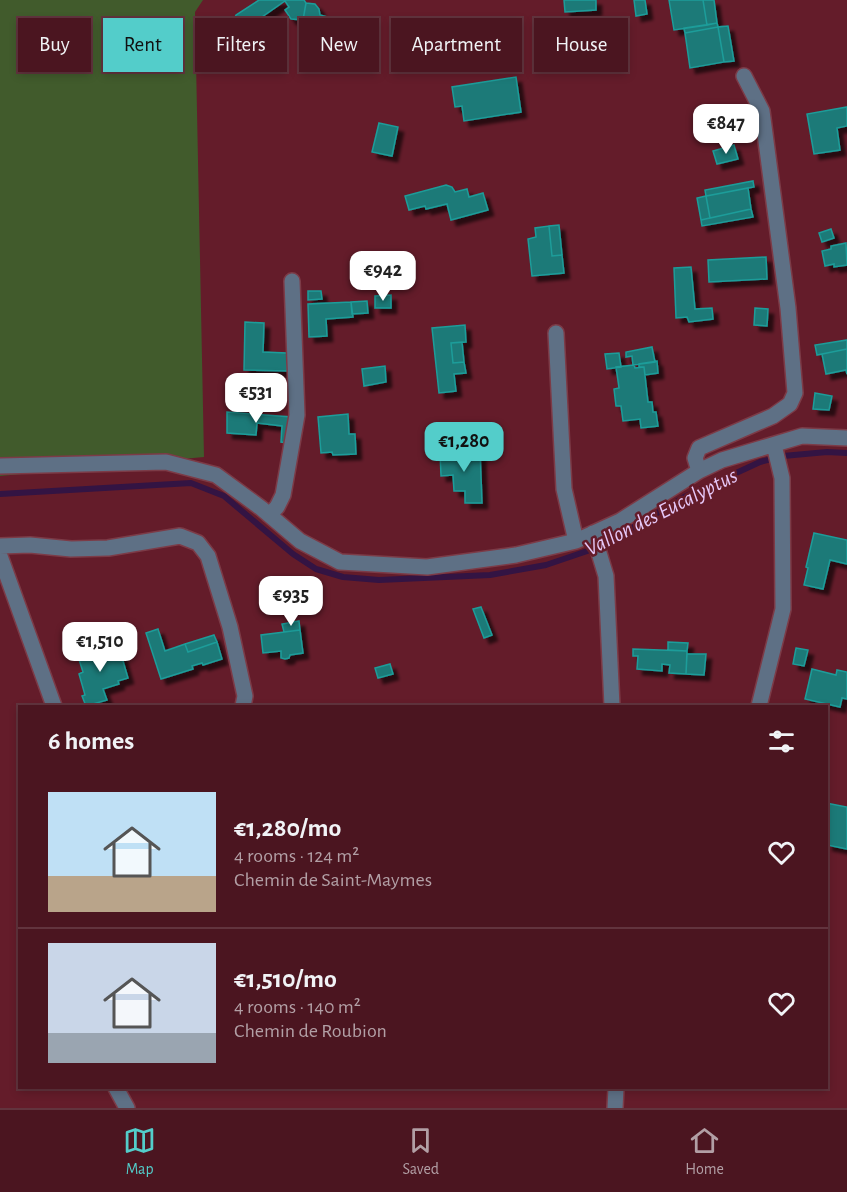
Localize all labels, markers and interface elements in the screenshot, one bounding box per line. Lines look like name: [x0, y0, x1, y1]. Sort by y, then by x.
chip: Buy: [18, 18, 91, 72]
chip: Rent: [103, 18, 183, 72]
chip: Filters: [195, 18, 287, 72]
chip: New: [299, 18, 379, 72]
chip: Apartment: [391, 18, 522, 72]
chip: House: [534, 18, 628, 72]
pin: €847: [690, 104, 762, 155]
text: €847: [707, 113, 745, 133]
pin: €942: [347, 251, 419, 302]
text: €942: [364, 260, 402, 280]
pin: €531: [220, 373, 292, 424]
text: €531: [239, 382, 273, 402]
pin: €1,280: [415, 422, 513, 473]
text: €1,280: [439, 431, 489, 451]
water label: Vallon des Eucalyptus: [581, 464, 741, 561]
pin: €935: [255, 576, 327, 627]
text: €935: [273, 585, 309, 605]
pin: €1,510: [51, 622, 149, 673]
text: €1,510: [76, 631, 124, 651]
icon: filters: [765, 725, 798, 758]
text: 6 homes: [48, 728, 134, 754]
text: €1,280/mo: [234, 815, 341, 841]
icon: home: [96, 816, 168, 888]
icon: heart: [765, 836, 798, 869]
text: 4 rooms · 124 m²: [234, 846, 359, 866]
text: Chemin de Saint-Maymes: [234, 870, 432, 890]
text: €1,510/mo: [234, 966, 337, 992]
icon: home: [96, 967, 168, 1039]
icon: heart: [765, 987, 798, 1020]
text: 4 rooms · 140 m²: [234, 997, 361, 1017]
text: Chemin de Roubion: [234, 1021, 387, 1041]
tab: Map: [123, 1124, 156, 1179]
tab: Saved: [402, 1124, 439, 1179]
tab: Home: [685, 1124, 724, 1179]

